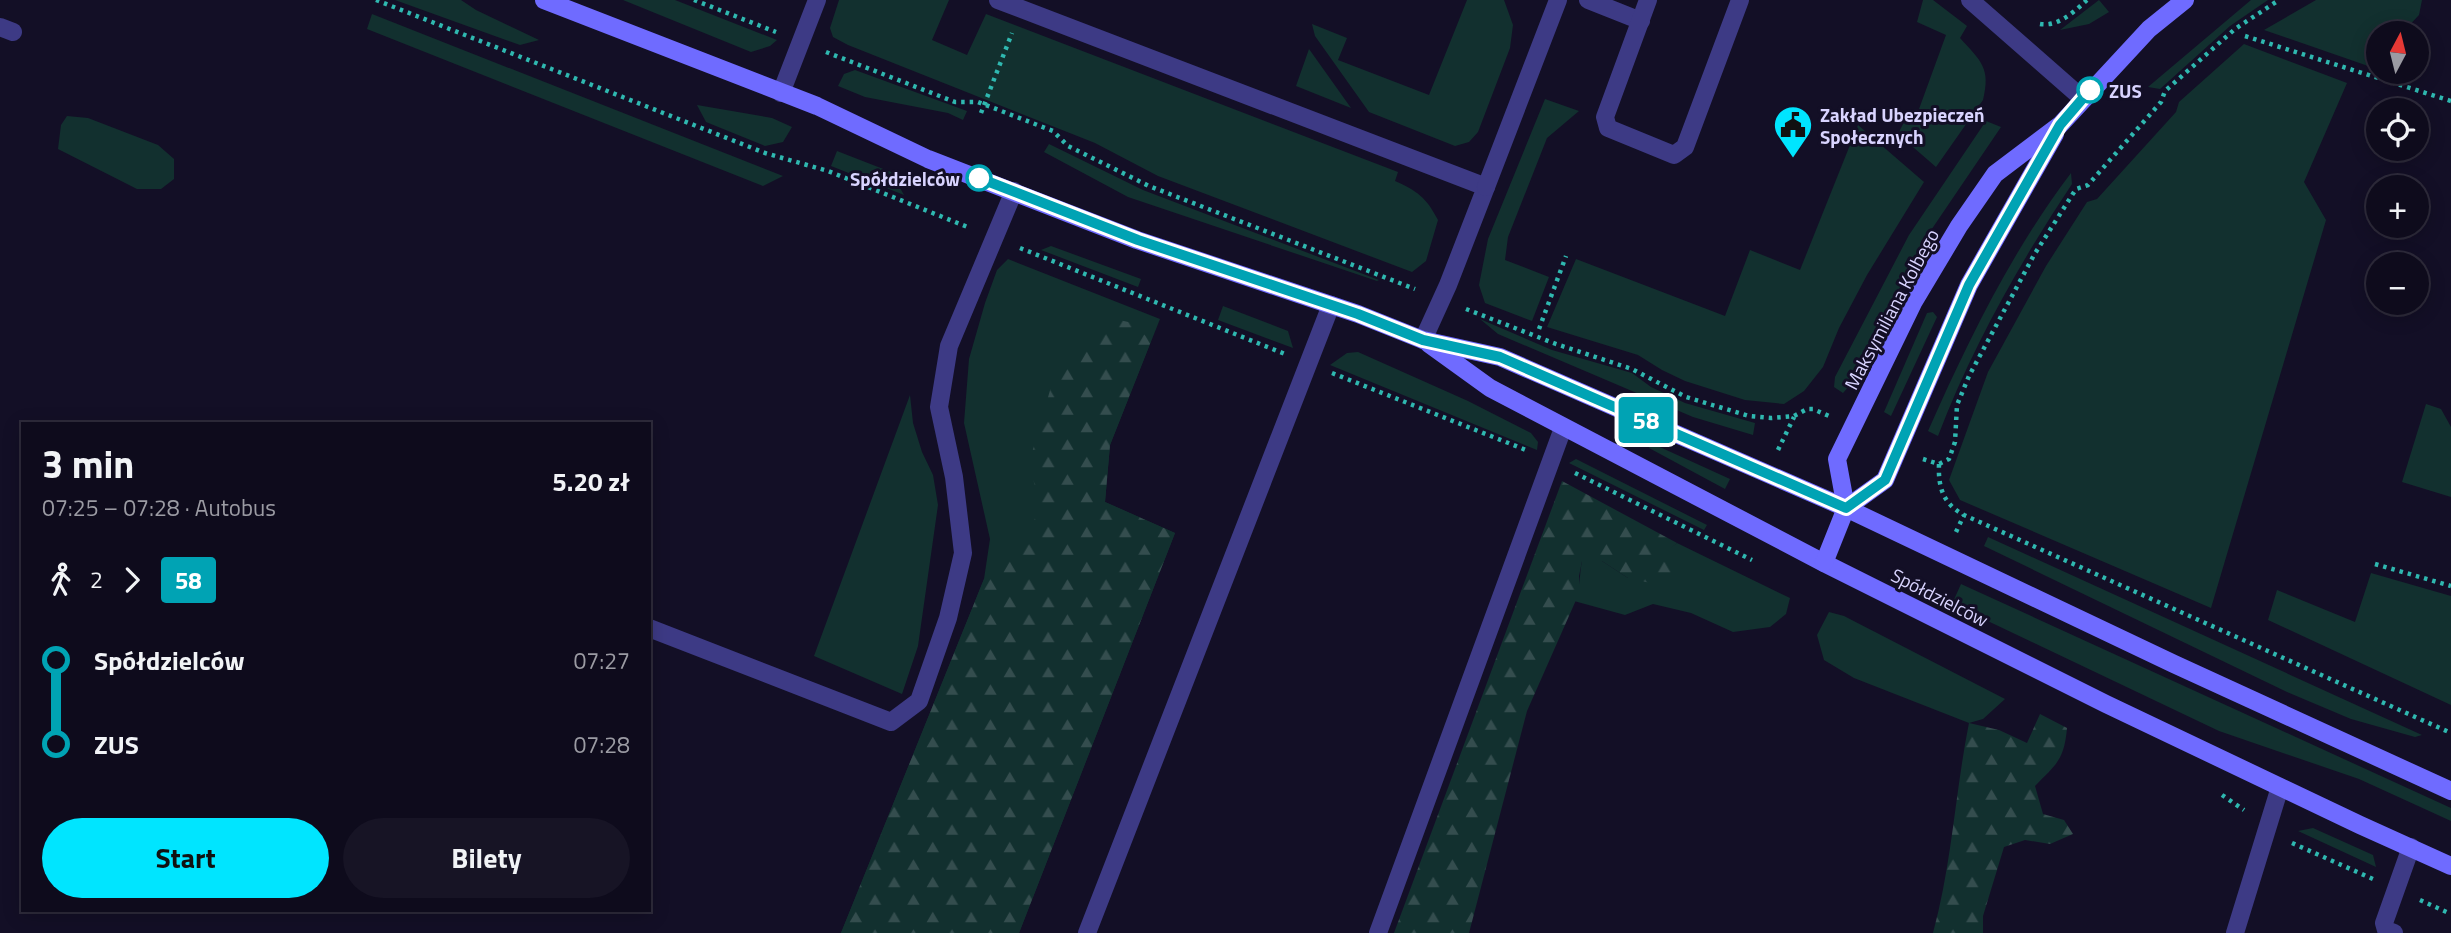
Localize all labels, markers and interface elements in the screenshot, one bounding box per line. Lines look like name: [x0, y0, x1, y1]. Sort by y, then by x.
north arrow: [2366, 21, 2429, 84]
map controls: [2366, 21, 2429, 315]
place label: ZUS: [2109, 76, 2142, 105]
marker: ZUS: [2077, 77, 2103, 103]
button: locate: [2366, 98, 2429, 161]
place label: Zakład Ubezpieczeń Społecznych: [1820, 100, 1984, 151]
public building icon: Zakład Ubezpieczeń Społecznych: [1772, 104, 1814, 159]
place label: Spółdzielców: [850, 164, 960, 193]
marker: Spółdzielców: [966, 165, 992, 191]
button: +: [2366, 175, 2429, 238]
street label: Maksymiliana Kolbego: [1836, 223, 1946, 395]
button: −: [2366, 252, 2429, 315]
line badge: 58: [1614, 397, 1678, 443]
text: 58: [1633, 402, 1659, 438]
text: 3 min: [42, 435, 134, 493]
text: 5.20 zł: [552, 462, 630, 501]
text: 07:25 – 07:28 · Autobus: [42, 490, 276, 525]
street label: Spółdzielców: [1886, 560, 1994, 634]
icon: walk: [42, 561, 80, 599]
icon: forward: [113, 561, 151, 599]
text: 2: [90, 562, 103, 597]
text: 58: [175, 562, 202, 598]
text: Spółdzielców: [94, 641, 245, 680]
text: 07:27: [573, 643, 630, 678]
text: ZUS: [94, 725, 139, 764]
text: 07:28: [573, 727, 630, 762]
button: Start: [42, 818, 329, 898]
button: Bilety: [343, 818, 630, 898]

